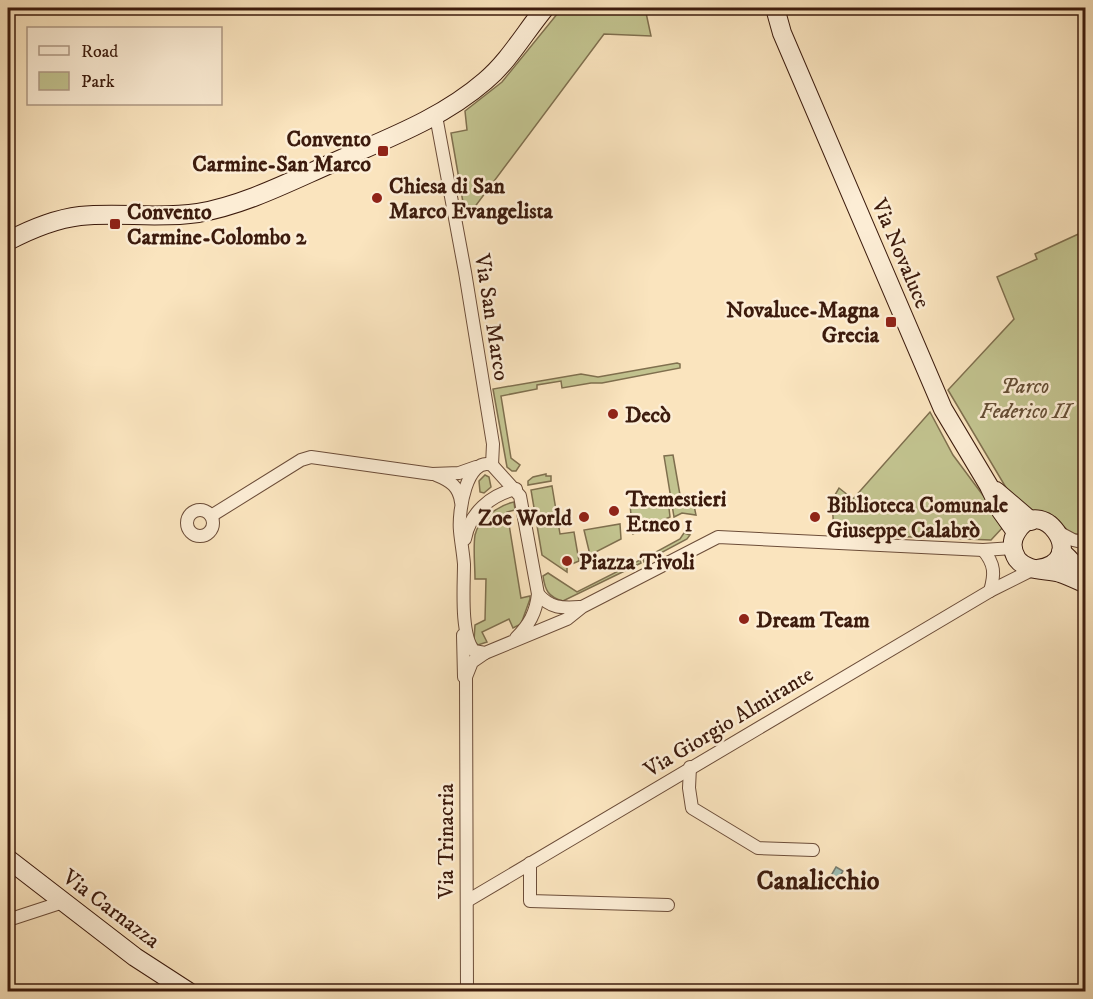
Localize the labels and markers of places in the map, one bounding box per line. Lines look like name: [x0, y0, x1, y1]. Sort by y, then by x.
place label: Convento Carmine-San Marco: [192, 126, 371, 178]
marker: Convento Carmine-San Marco: [376, 144, 390, 158]
place label: Chiesa di San Marco Evangelista: [389, 173, 554, 225]
marker: Chiesa di San Marco Evangelista: [370, 191, 384, 205]
place label: Convento Carmine-Colombo 2: [127, 199, 307, 251]
marker: Convento Carmine-Colombo 2: [108, 217, 122, 231]
place label: Novaluce-Magna Grecia: [726, 297, 880, 349]
marker: Novaluce-Magna Grecia: [884, 315, 898, 329]
place label: Decò: [625, 402, 671, 429]
marker: Decò: [606, 407, 620, 421]
place label: Tremestieri Etneo 1: [625, 486, 727, 538]
place label: Biblioteca Comunale Giuseppe Calabrò: [827, 492, 1008, 544]
marker: Tremestieri Etneo 1: [607, 504, 621, 518]
place label: Zoe World: [478, 505, 573, 532]
marker: Zoe World: [577, 510, 591, 524]
marker: Biblioteca Comunale Giuseppe Calabrò: [808, 510, 822, 524]
place label: Piazza Tivoli: [579, 549, 695, 576]
marker: Piazza Tivoli: [560, 554, 574, 568]
place label: Dream Team: [756, 607, 870, 634]
marker: Dream Team: [737, 612, 751, 626]

